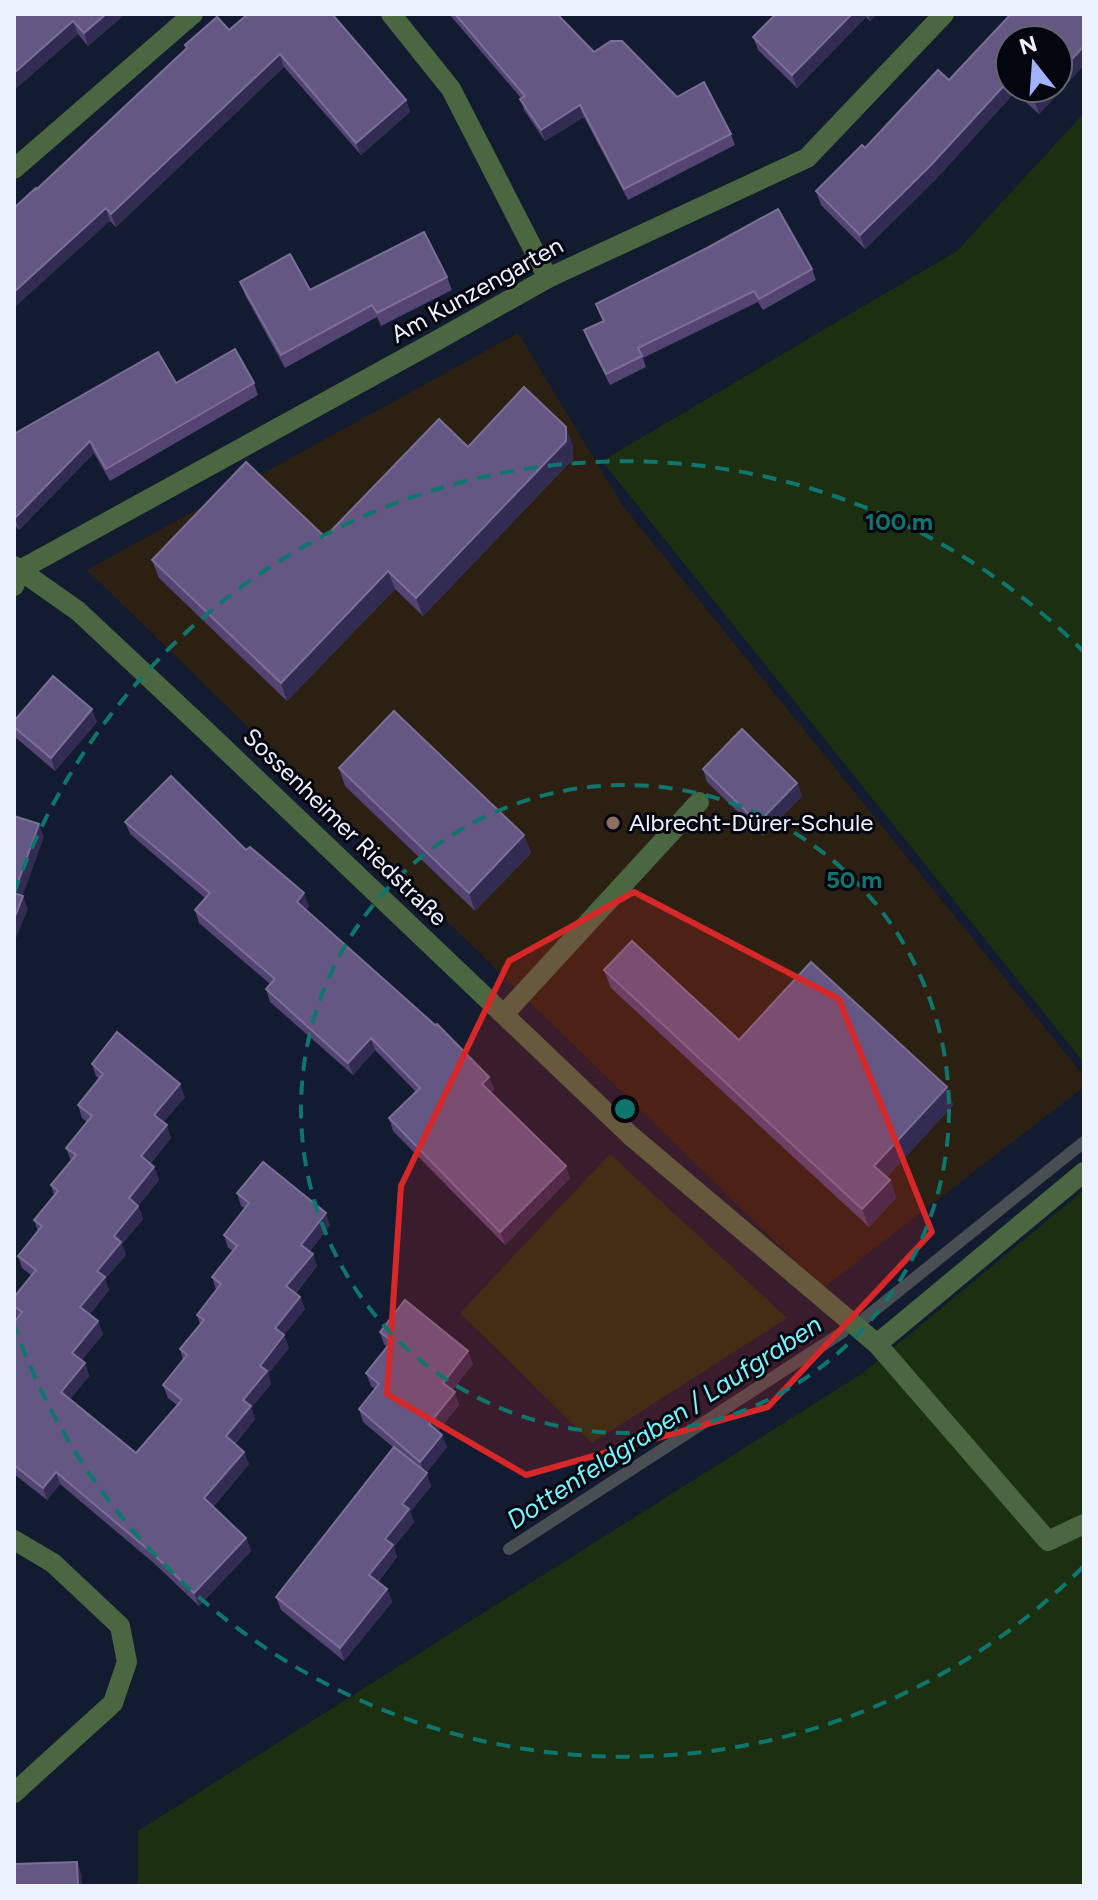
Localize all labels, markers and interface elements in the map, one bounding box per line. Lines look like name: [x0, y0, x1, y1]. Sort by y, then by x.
north arrow: [994, 24, 1074, 104]
text: N: [1016, 30, 1040, 61]
street label: Am Kunzengarten: [386, 230, 568, 349]
text: 100 m: [865, 507, 933, 536]
street label: Sossenheimer Riedstraße: [237, 722, 453, 932]
place label: Albrecht-Dürer-Schule: [629, 808, 873, 837]
marker: Albrecht-Dürer-Schule: [604, 814, 622, 832]
text: 50 m: [826, 865, 882, 894]
centre of rings: [611, 1095, 639, 1123]
water label: Dottenfeldgraben / Laufgraben: [501, 1308, 827, 1536]

